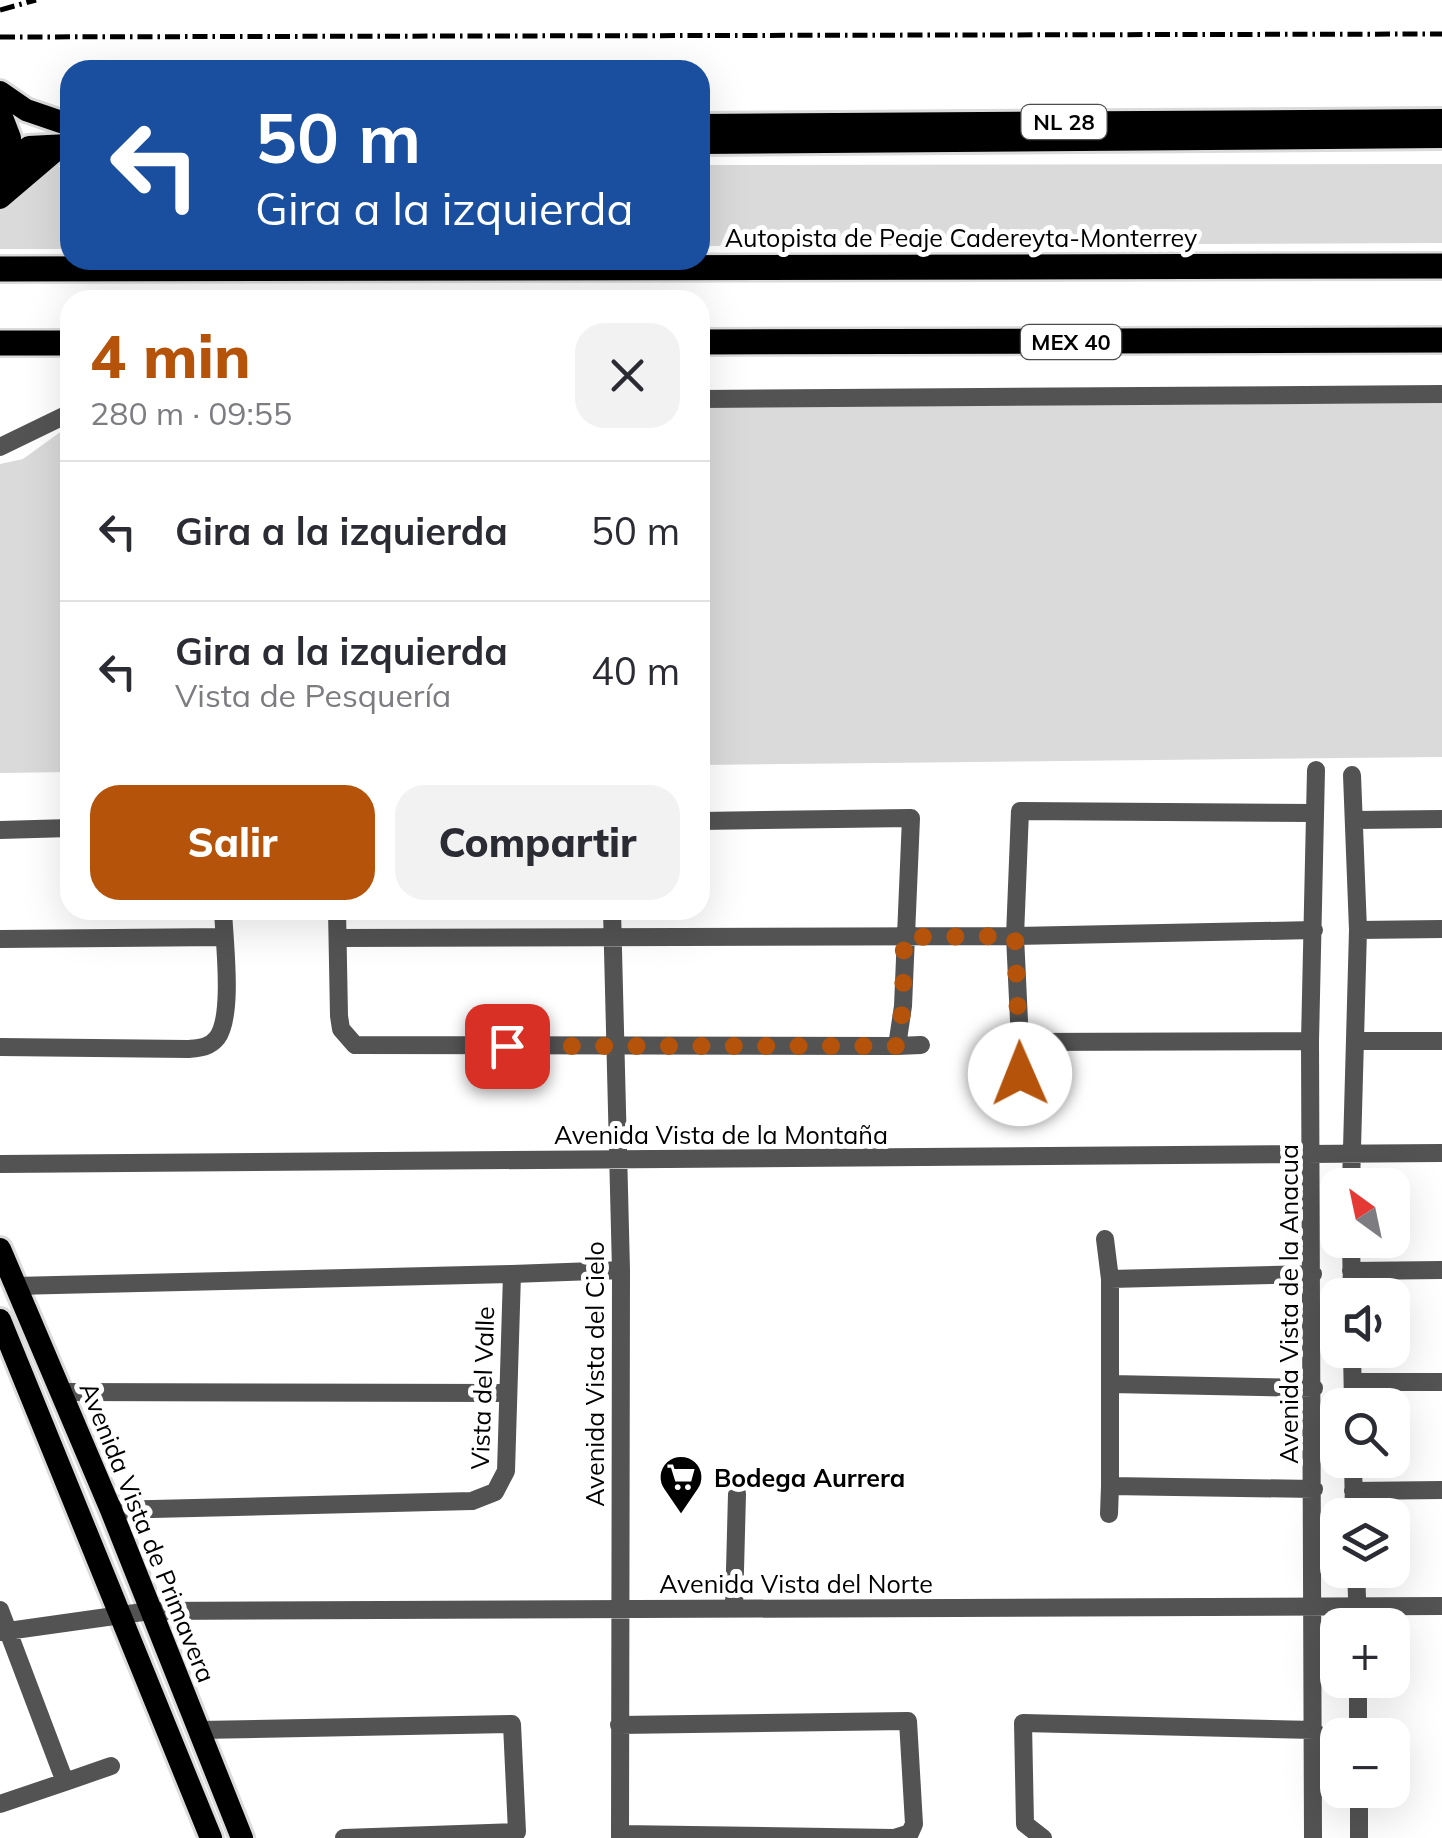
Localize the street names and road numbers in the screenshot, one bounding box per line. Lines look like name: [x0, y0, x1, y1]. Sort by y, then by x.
road number: NL 28: [1022, 105, 1106, 139]
street label: Autopista de Peaje Cadereyta-Monterrey: [725, 222, 1197, 253]
road number: MEX 40: [1021, 325, 1121, 359]
street label: Avenida Vista de la Montaña: [554, 1119, 888, 1150]
street label: Avenida Vista de la Anacua: [1273, 1144, 1304, 1464]
street label: Avenida Vista del Cielo: [579, 1241, 610, 1507]
street label: Vista del Valle: [464, 1306, 500, 1470]
street label: Avenida Vista de Primavera: [73, 1377, 223, 1687]
street label: Avenida Vista del Norte: [659, 1568, 933, 1599]

